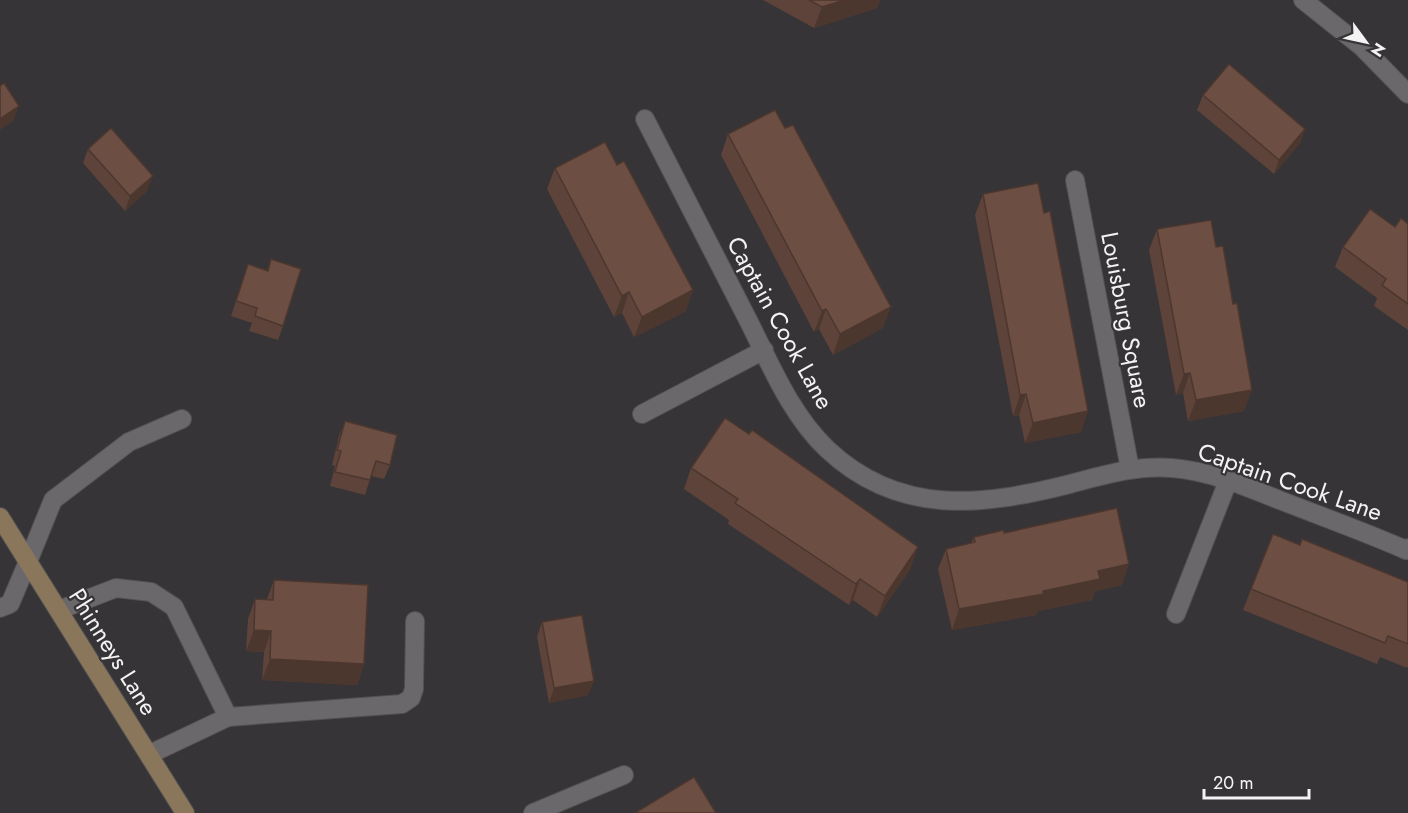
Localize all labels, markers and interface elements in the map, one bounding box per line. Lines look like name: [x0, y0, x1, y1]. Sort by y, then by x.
north arrow: [1336, 12, 1396, 72]
text: N: [1365, 38, 1391, 61]
street label: Louisburg Square: [1092, 229, 1161, 411]
street label: Captain Cook Lane: [718, 230, 842, 416]
street label: Captain Cook Lane: [1193, 434, 1387, 529]
street label: Phinneys Lane: [60, 581, 166, 722]
scale bar: [1204, 762, 1309, 800]
text: 20 m: [1213, 770, 1253, 796]

